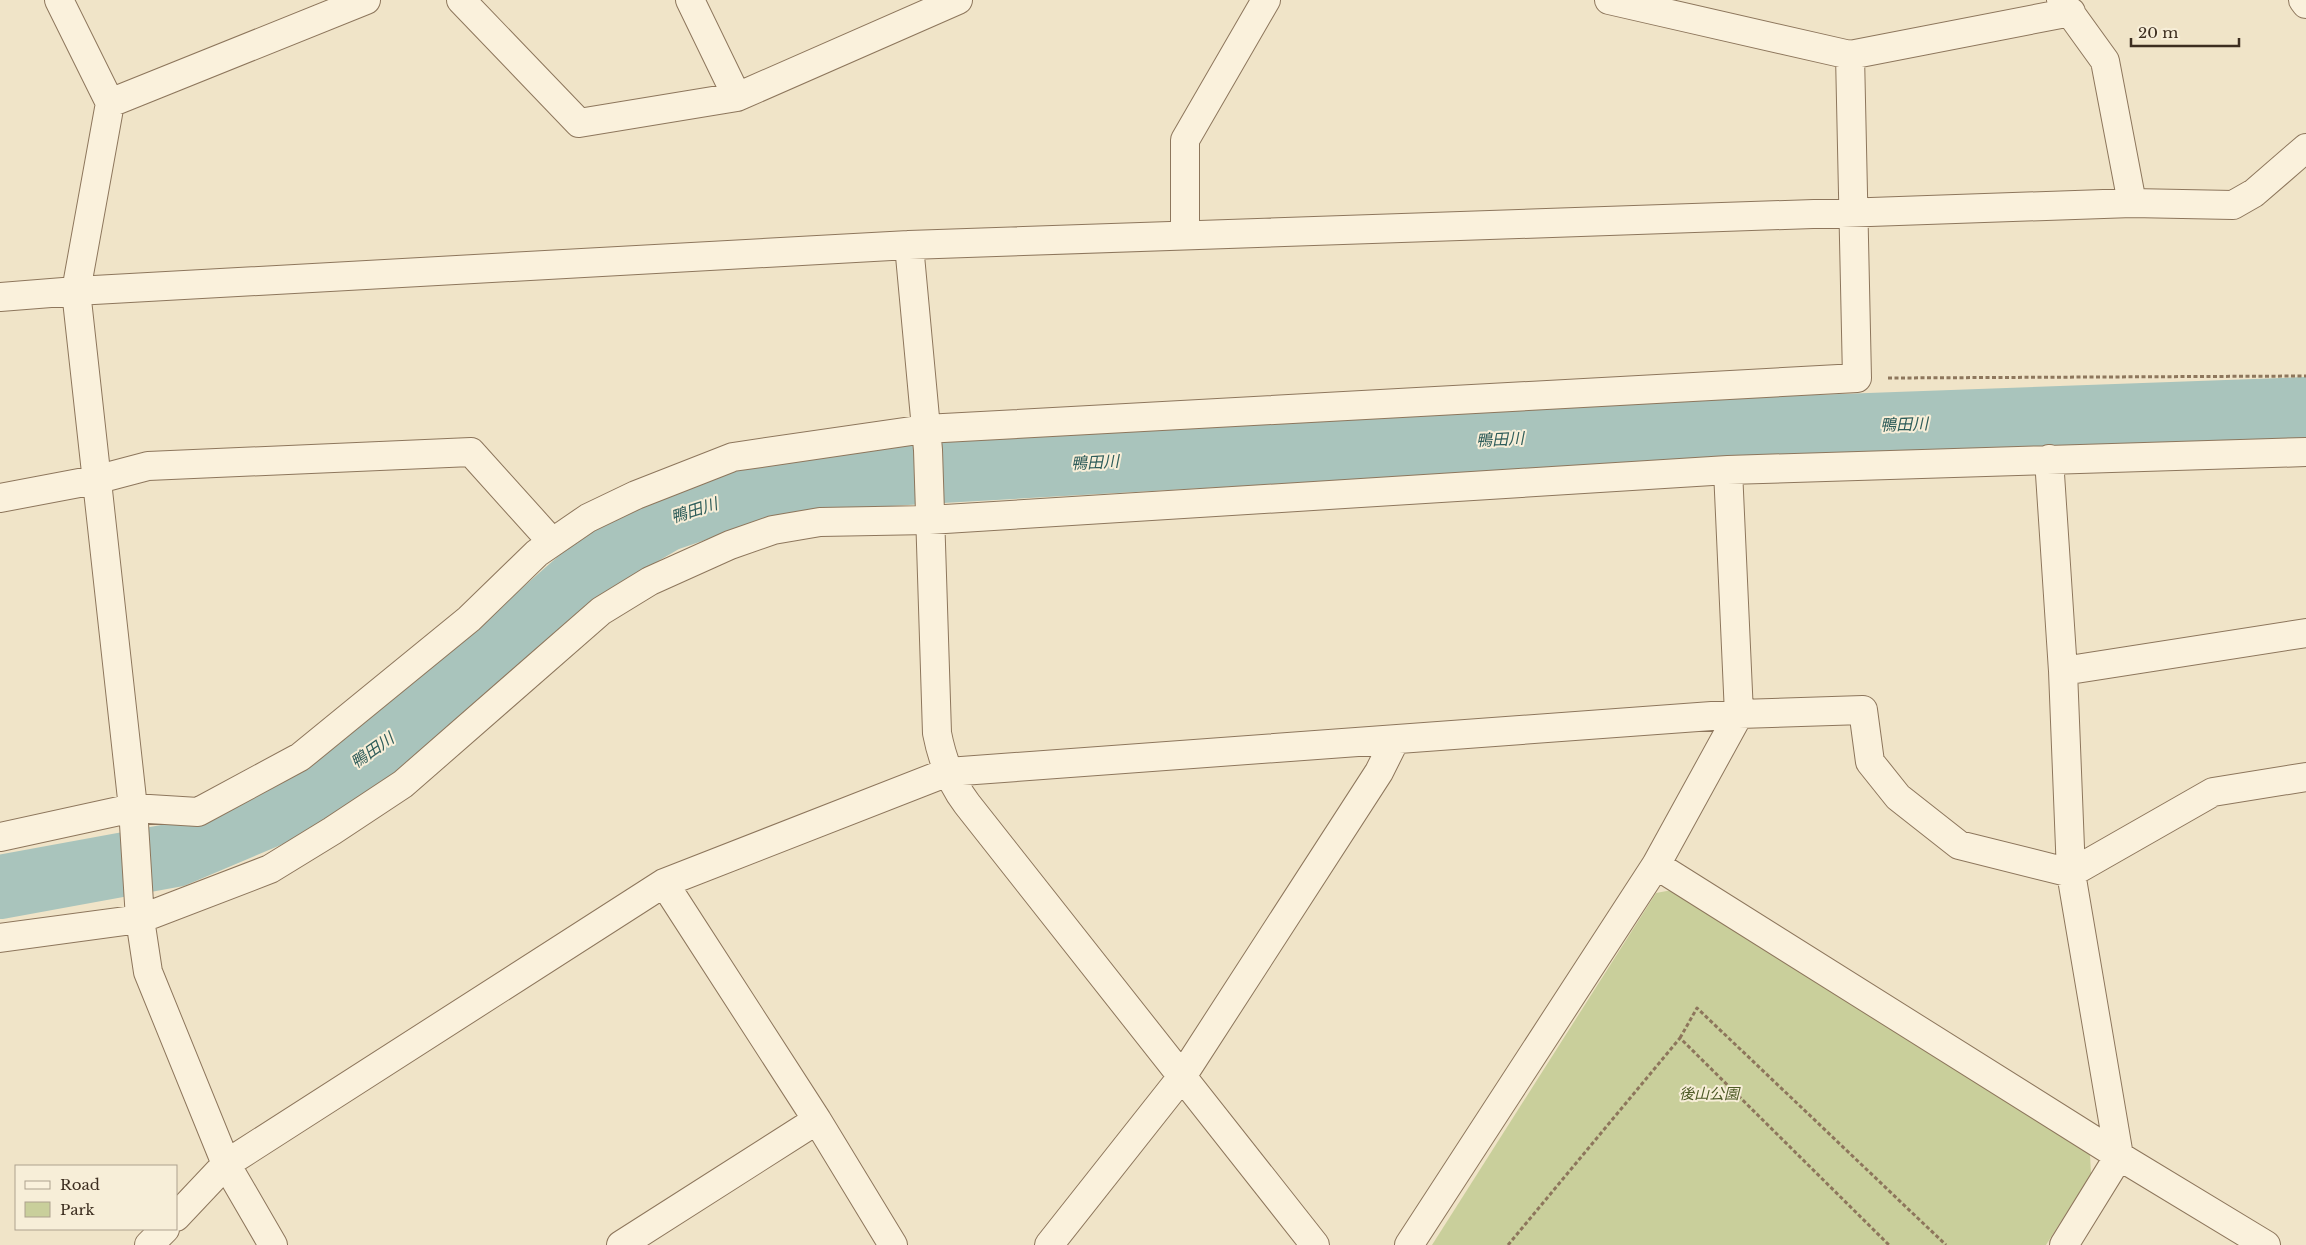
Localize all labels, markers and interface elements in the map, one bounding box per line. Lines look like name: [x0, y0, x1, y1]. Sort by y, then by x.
scale bar: [2131, 15, 2238, 47]
text: 20 m: [2138, 23, 2178, 42]
water label: 鴨田川: [1880, 413, 1930, 435]
water label: 鴨田川: [1476, 428, 1526, 450]
water label: 鴨田川: [1071, 451, 1121, 473]
water label: 鴨田川: [668, 492, 722, 527]
water label: 鴨田川: [347, 727, 399, 772]
park label: 後山公園: [1679, 1084, 1741, 1103]
legend: [15, 1165, 178, 1230]
text: Road: [60, 1175, 100, 1194]
text: Park: [60, 1200, 96, 1219]

